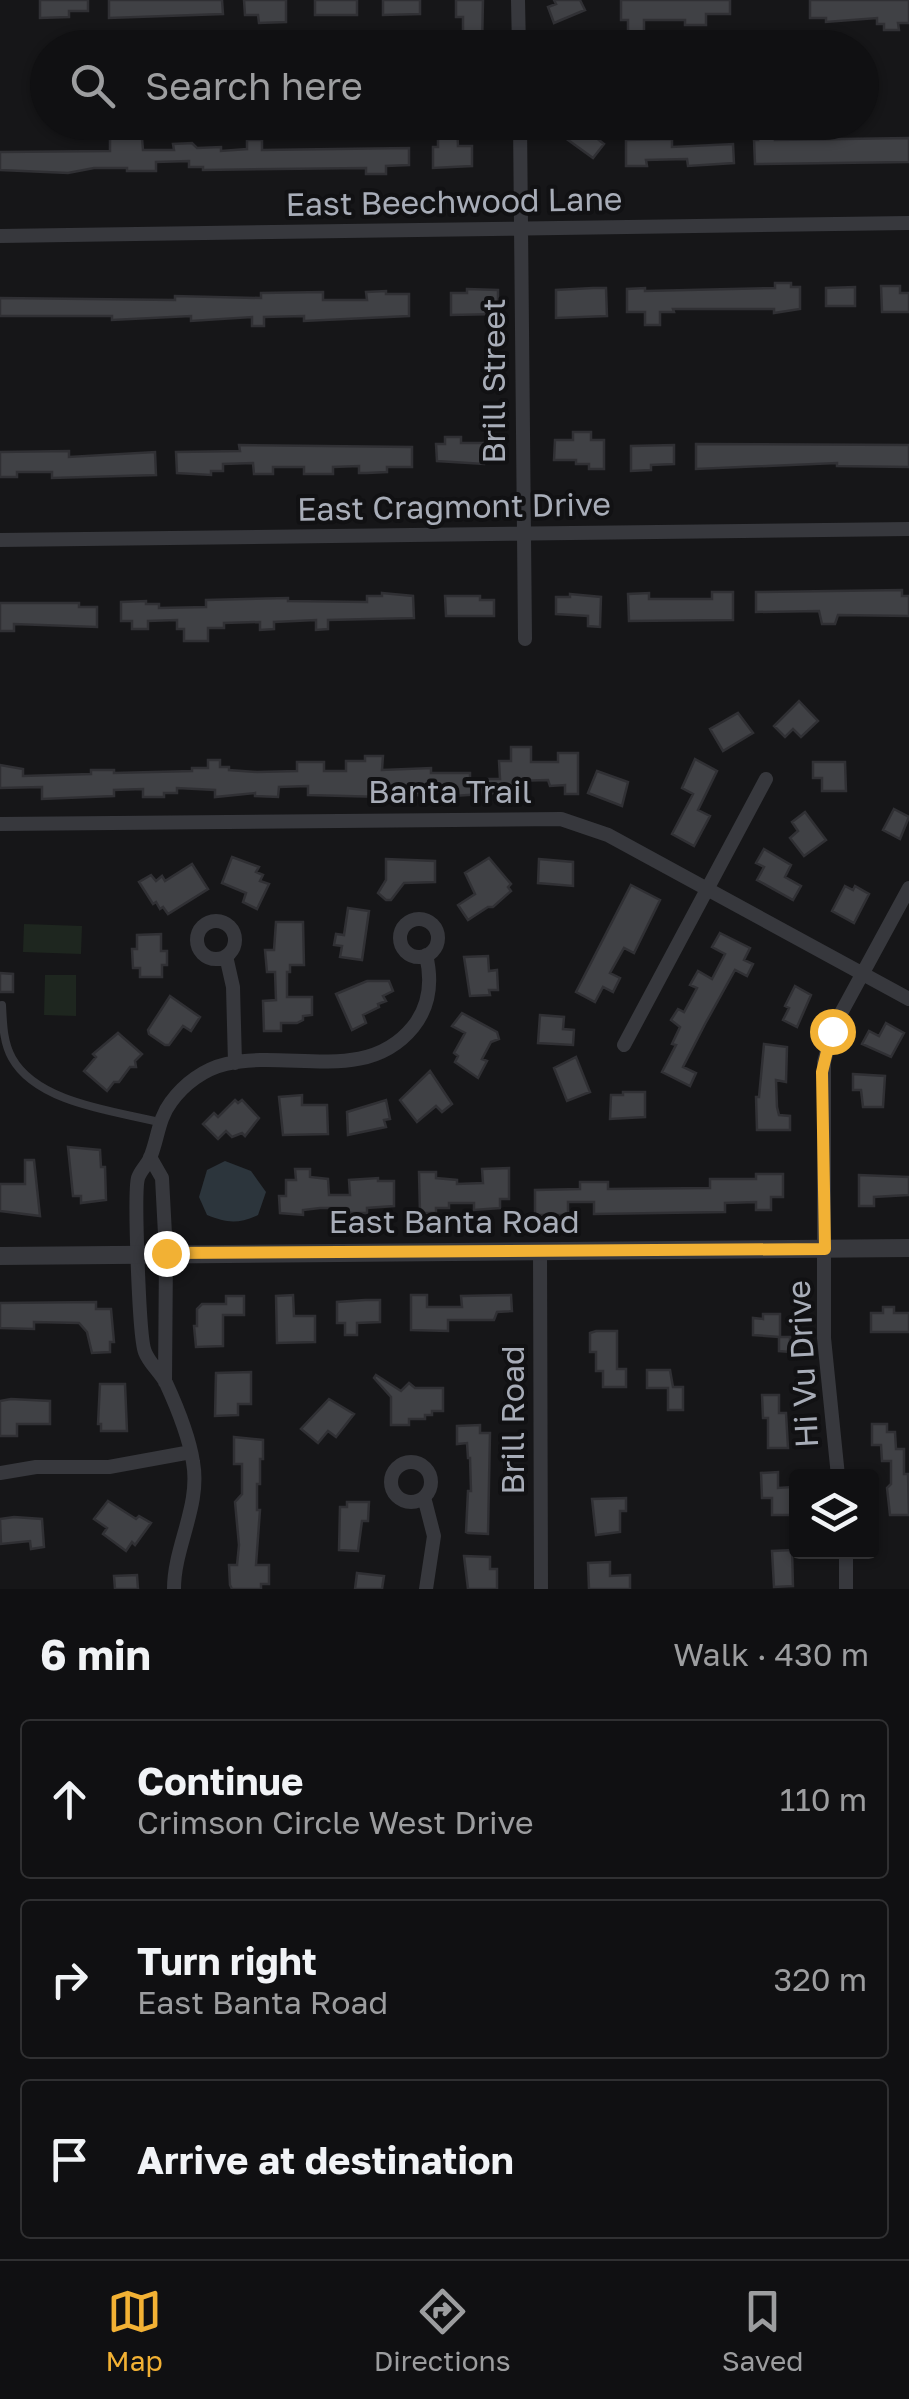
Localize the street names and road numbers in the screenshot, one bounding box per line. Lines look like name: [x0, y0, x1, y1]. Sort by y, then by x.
street label: East Beechwood Lane: [285, 179, 623, 223]
street label: Brill Street: [474, 298, 512, 464]
street label: East Cragmont Drive: [297, 484, 611, 528]
street label: Banta Trail: [368, 772, 532, 810]
street label: East Banta Road: [328, 1202, 580, 1240]
street label: Hi Vu Drive: [779, 1279, 825, 1449]
street label: Brill Road: [493, 1345, 531, 1495]

